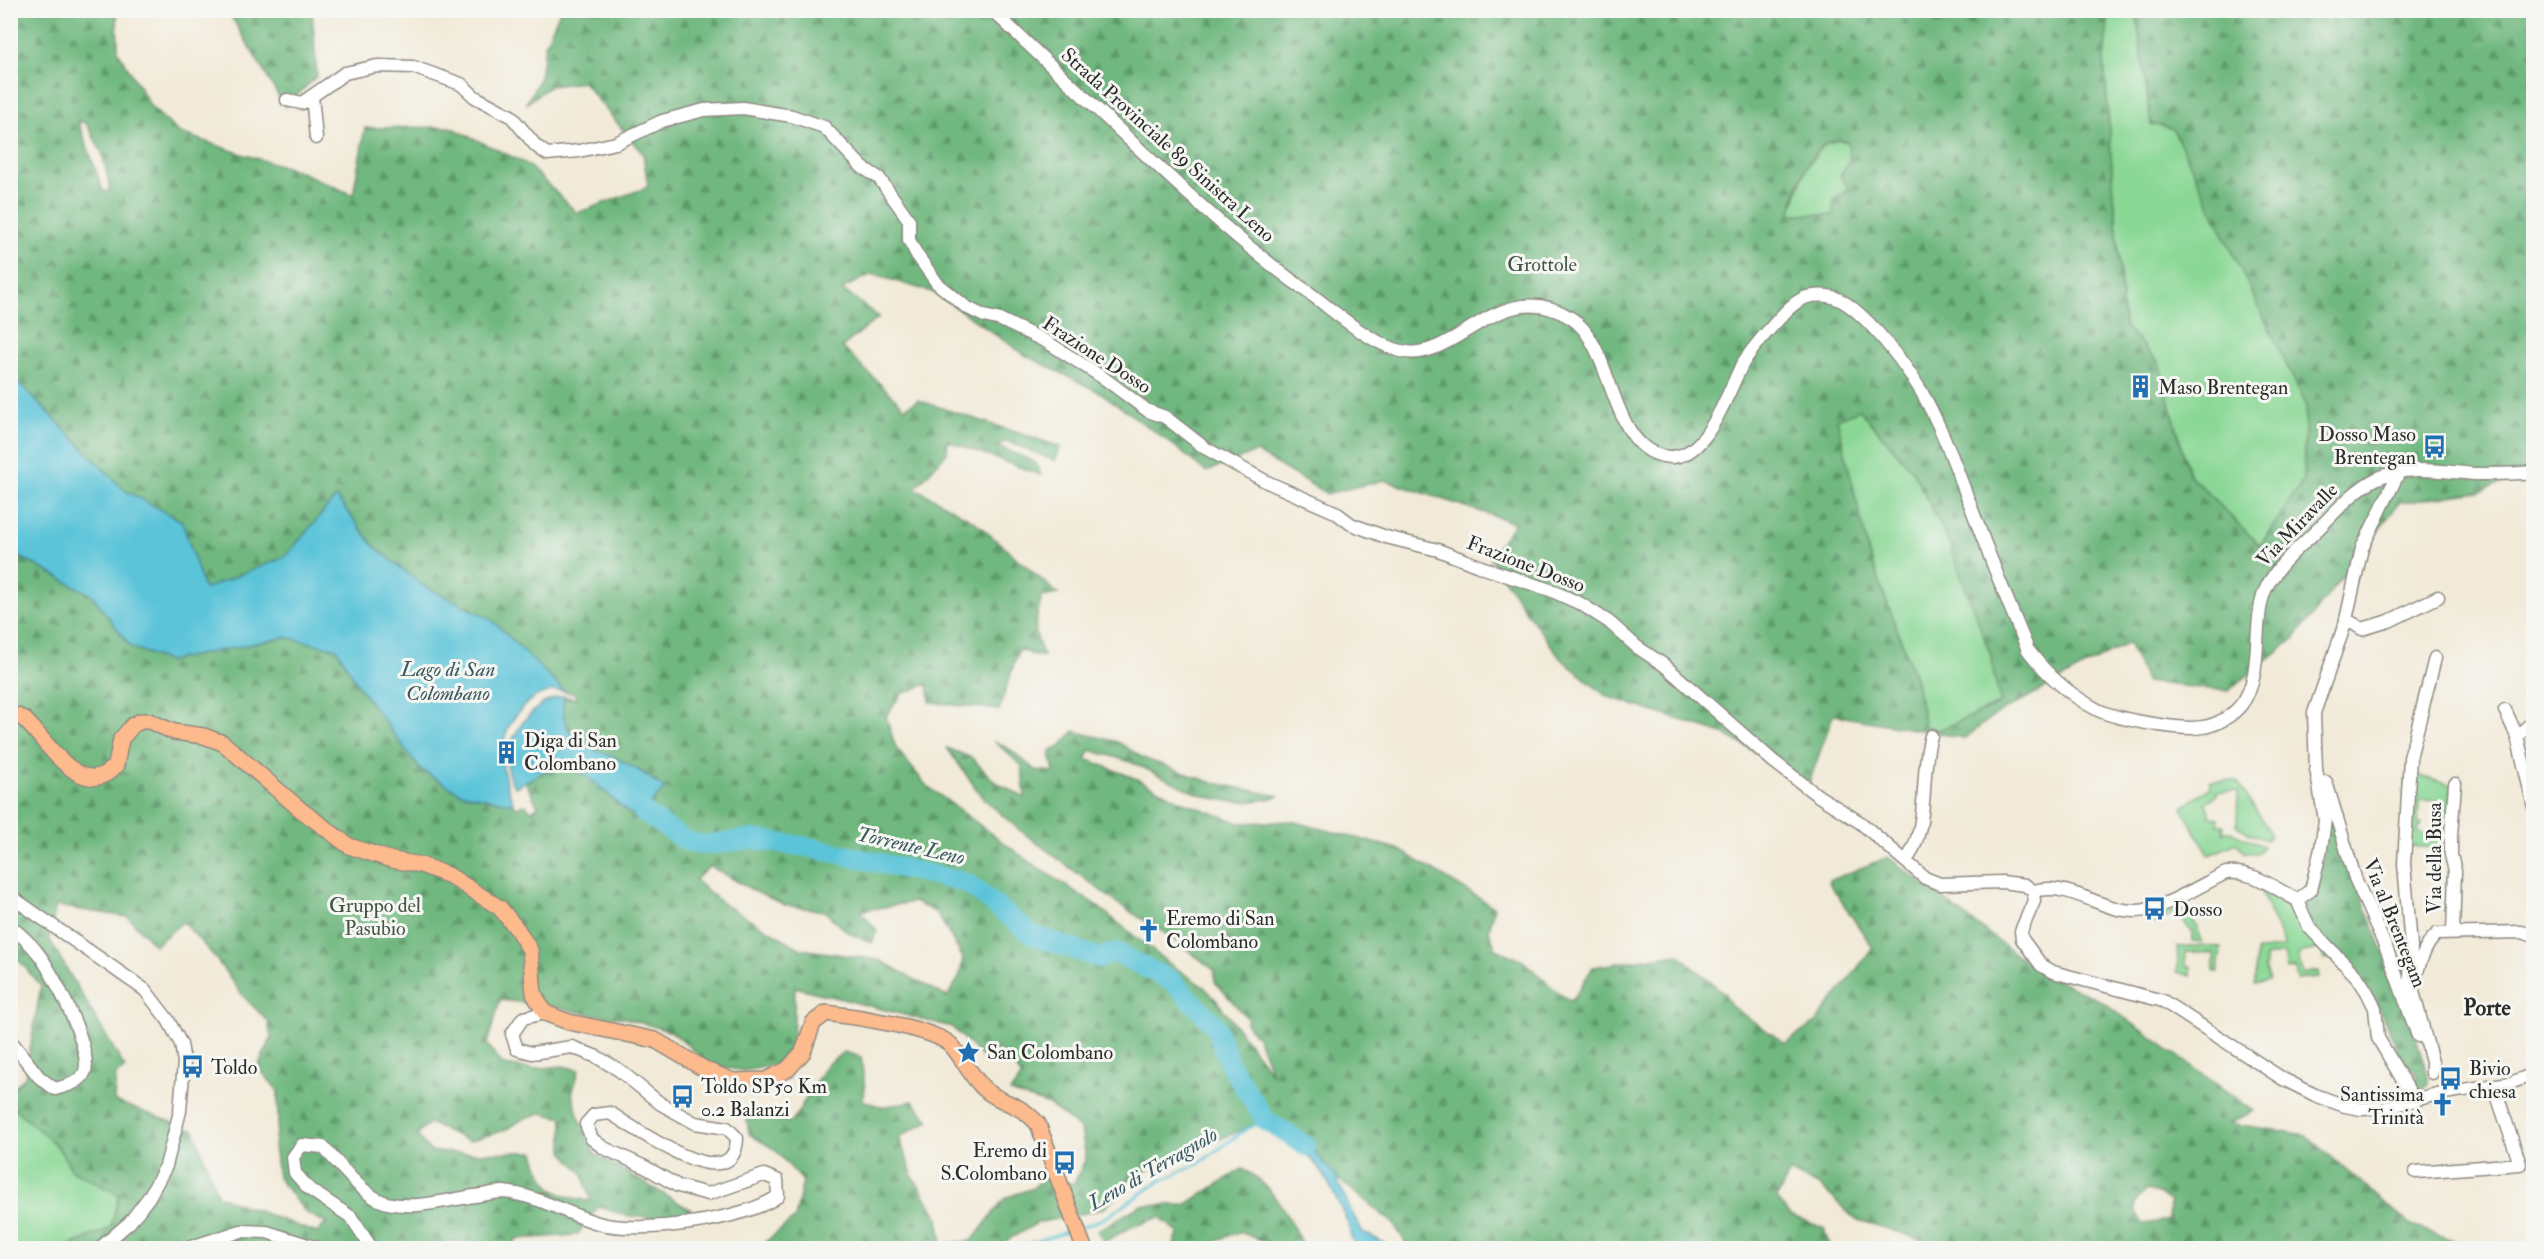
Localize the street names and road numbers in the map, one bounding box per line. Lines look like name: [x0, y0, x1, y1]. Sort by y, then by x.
street label: Strada Provinciale 89 Sinistra Leno: [1056, 42, 1280, 248]
street label: Frazione Dosso: [1038, 311, 1156, 399]
street label: Via Miravalle: [2251, 478, 2343, 572]
street label: Frazione Dosso: [1463, 530, 1589, 598]
street label: Via della Busa: [2422, 802, 2447, 914]
street label: Via al Brentegam: [2358, 855, 2432, 992]

